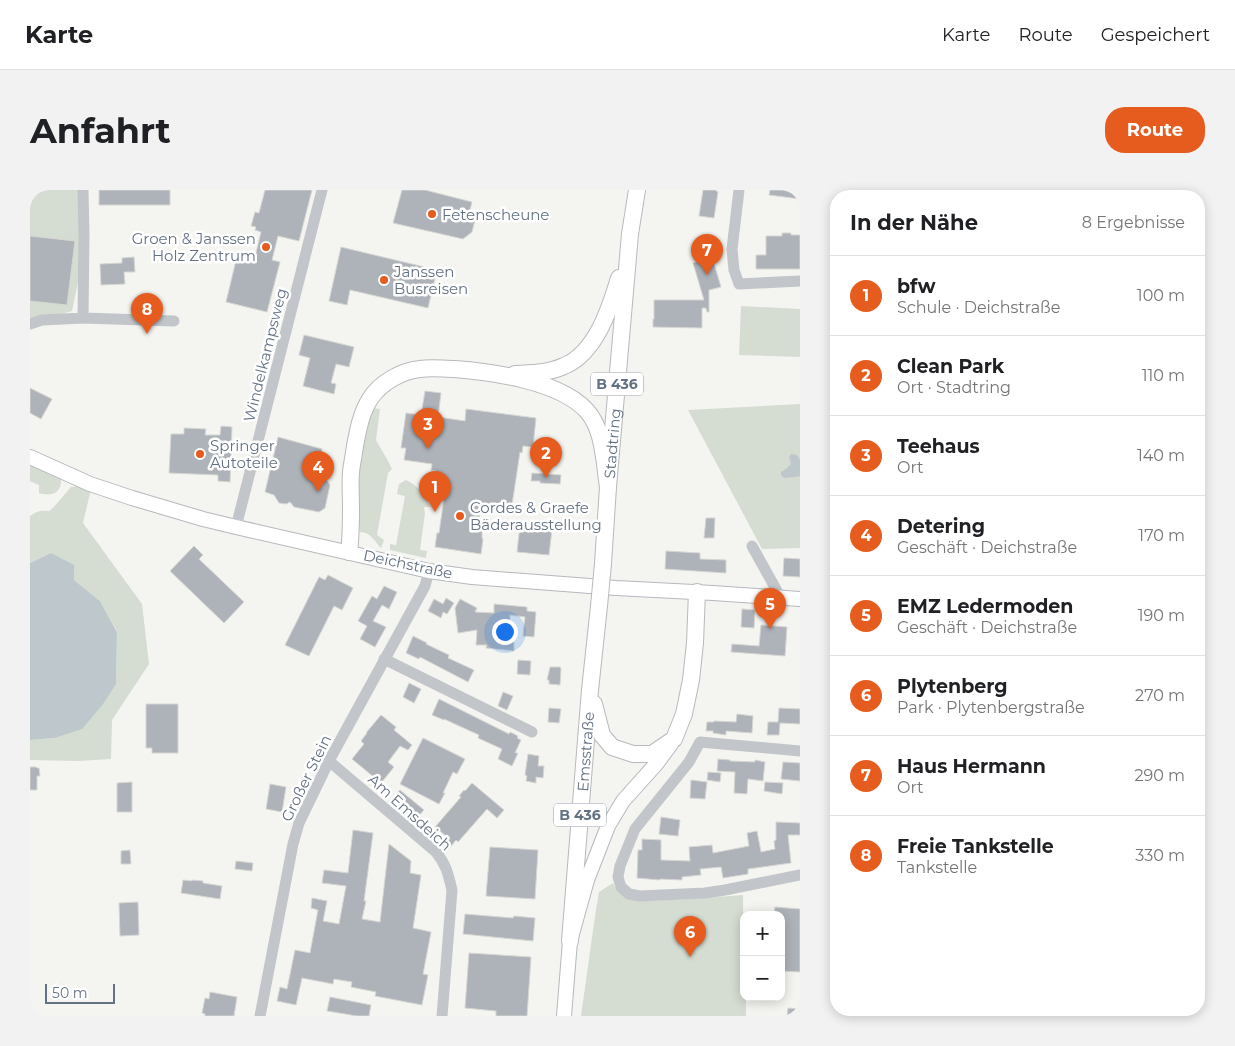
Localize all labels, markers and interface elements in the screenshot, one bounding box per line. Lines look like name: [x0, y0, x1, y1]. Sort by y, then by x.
text: Karte: [25, 20, 93, 49]
text: Karte: [942, 24, 990, 46]
text: Route: [1018, 24, 1073, 46]
text: Gespeichert: [1101, 24, 1210, 46]
button: Route: [1105, 107, 1205, 153]
text: Anfahrt: [30, 109, 171, 152]
place label: Fetenscheune: [442, 205, 549, 224]
marker: Fetenscheune: [426, 208, 438, 220]
text: In der Nähe: [850, 210, 978, 235]
text: 8 Ergebnisse: [1082, 213, 1185, 232]
place label: Groen & Janssen Holz Zentrum: [132, 229, 256, 265]
pin: 7: [691, 234, 723, 275]
marker: Groen & Janssen Holz Zentrum: [260, 241, 272, 253]
place label: Janssen Busreisen: [393, 262, 468, 298]
marker: Janssen Busreisen: [378, 274, 390, 286]
text: bfw: [897, 275, 935, 298]
street label: Windelkampsweg: [239, 286, 291, 424]
text: 1: [863, 286, 869, 305]
text: 100 m: [1137, 286, 1185, 305]
pin: 8: [131, 293, 163, 334]
text: Schule · Deichstraße: [897, 298, 1060, 317]
text: Clean Park: [897, 355, 1004, 378]
text: 2: [861, 366, 871, 385]
text: 110 m: [1142, 366, 1185, 385]
road number: B 436: [591, 372, 643, 395]
text: Ort · Stadtring: [897, 378, 1011, 397]
street label: Stadtring: [599, 407, 624, 479]
pin: 3: [412, 408, 444, 449]
text: Teehaus: [897, 435, 980, 458]
place label: Springer Autoteile: [210, 436, 278, 472]
pin: 2: [530, 437, 562, 478]
text: 3: [861, 446, 871, 465]
text: 140 m: [1137, 446, 1185, 465]
marker: Springer Autoteile: [194, 448, 206, 460]
pin: 4: [302, 451, 334, 492]
text: Ort: [897, 458, 924, 477]
pin: 1: [419, 471, 451, 512]
place label: Cordes & Graefe Bäderausstellung: [470, 498, 602, 534]
marker: Cordes & Graefe Bäderausstellung: [454, 510, 466, 522]
text: Detering: [897, 515, 985, 538]
text: 4: [860, 526, 872, 545]
text: 170 m: [1138, 526, 1185, 545]
text: Geschäft · Deichstraße: [897, 538, 1077, 557]
street label: Deichstraße: [362, 545, 454, 583]
pin: 5: [754, 588, 786, 629]
text: EMZ Ledermoden: [897, 595, 1073, 618]
text: 5: [861, 606, 871, 625]
text: 190 m: [1138, 606, 1185, 625]
text: Geschäft · Deichstraße: [897, 618, 1077, 637]
your location: [492, 619, 518, 645]
text: Plytenberg: [897, 675, 1008, 698]
text: 6: [861, 686, 871, 705]
text: 270 m: [1135, 686, 1185, 705]
text: Park · Plytenbergstraße: [897, 698, 1085, 717]
street label: Emsstraße: [572, 711, 598, 792]
street label: Großer Stein: [277, 732, 335, 824]
text: Haus Hermann: [897, 755, 1046, 778]
text: 7: [861, 766, 871, 785]
text: 290 m: [1134, 766, 1185, 785]
street label: Am Emsdeich: [364, 770, 456, 854]
text: Ort: [897, 778, 924, 797]
road number: B 436: [554, 804, 606, 826]
text: Freie Tankstelle: [897, 835, 1054, 858]
text: 8: [861, 846, 871, 865]
text: 330 m: [1135, 846, 1185, 865]
text: Tankstelle: [897, 858, 977, 877]
map controls: [740, 911, 785, 1001]
button: +: [740, 911, 785, 956]
pin: 6: [674, 916, 706, 957]
button: −: [740, 956, 785, 1001]
scale bar: [45, 981, 115, 1004]
text: 50 m: [52, 984, 88, 1002]

